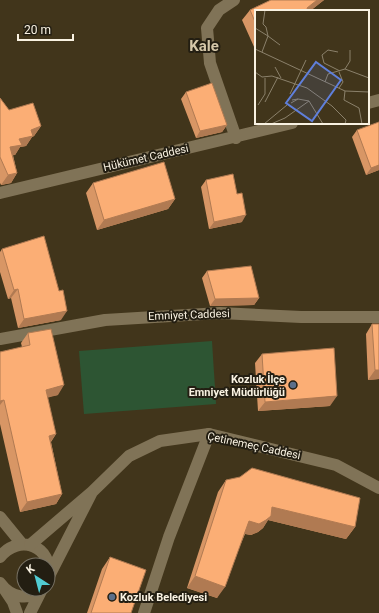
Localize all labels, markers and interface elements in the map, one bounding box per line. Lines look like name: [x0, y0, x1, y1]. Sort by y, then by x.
inset map: [255, 10, 369, 124]
scale bar: [18, 16, 73, 42]
text: 20 m: [24, 23, 51, 37]
district label: Kale: [189, 37, 219, 55]
street label: Hükümet Caddesi: [102, 142, 190, 174]
street label: Emniyet Caddesi: [148, 307, 230, 323]
place label: Kozluk İlçe Emniyet Müdürlüğü: [189, 372, 285, 399]
marker: Kozluk İlçe Emniyet Müdürlüğü: [288, 380, 298, 390]
street label: Çetinemeç Caddesi: [206, 430, 302, 462]
north arrow: [16, 557, 56, 597]
text: K: [24, 561, 38, 577]
place label: Kozluk Belediyesi: [120, 591, 207, 604]
marker: Kozluk Belediyesi: [107, 592, 117, 602]

